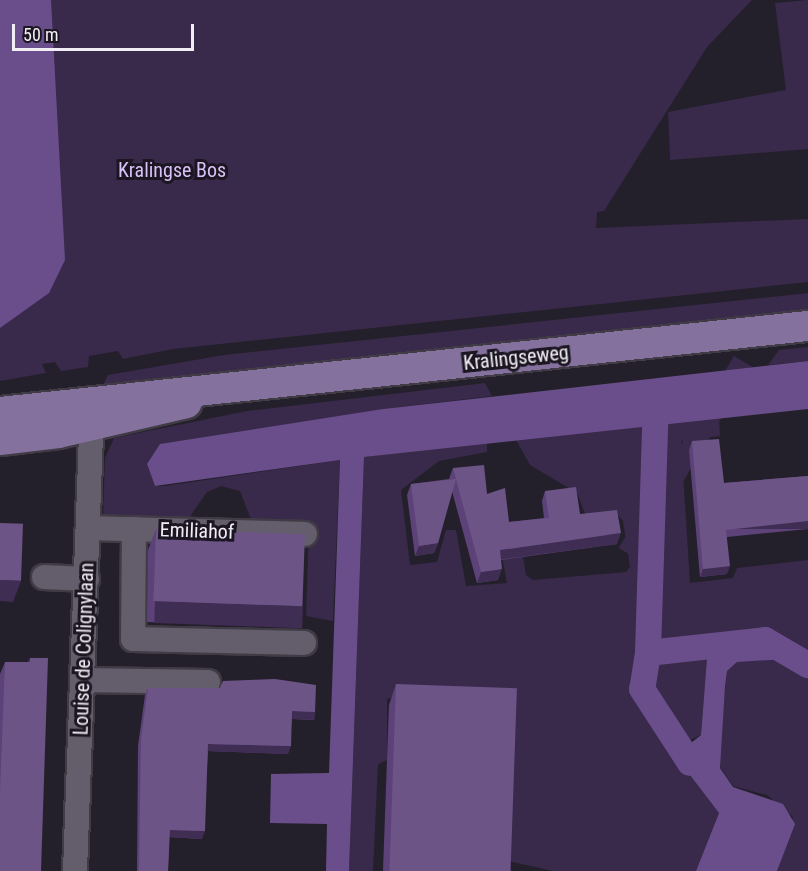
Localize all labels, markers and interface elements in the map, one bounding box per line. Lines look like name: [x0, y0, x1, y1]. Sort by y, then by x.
scale bar: [15, 12, 196, 50]
text: 50 m: [23, 24, 58, 45]
park label: Kralingse Bos: [118, 158, 226, 182]
street label: Kralingseweg: [462, 341, 570, 375]
street label: Emiliahof: [159, 518, 235, 544]
street label: Louise de Colignylaan: [69, 562, 99, 736]

